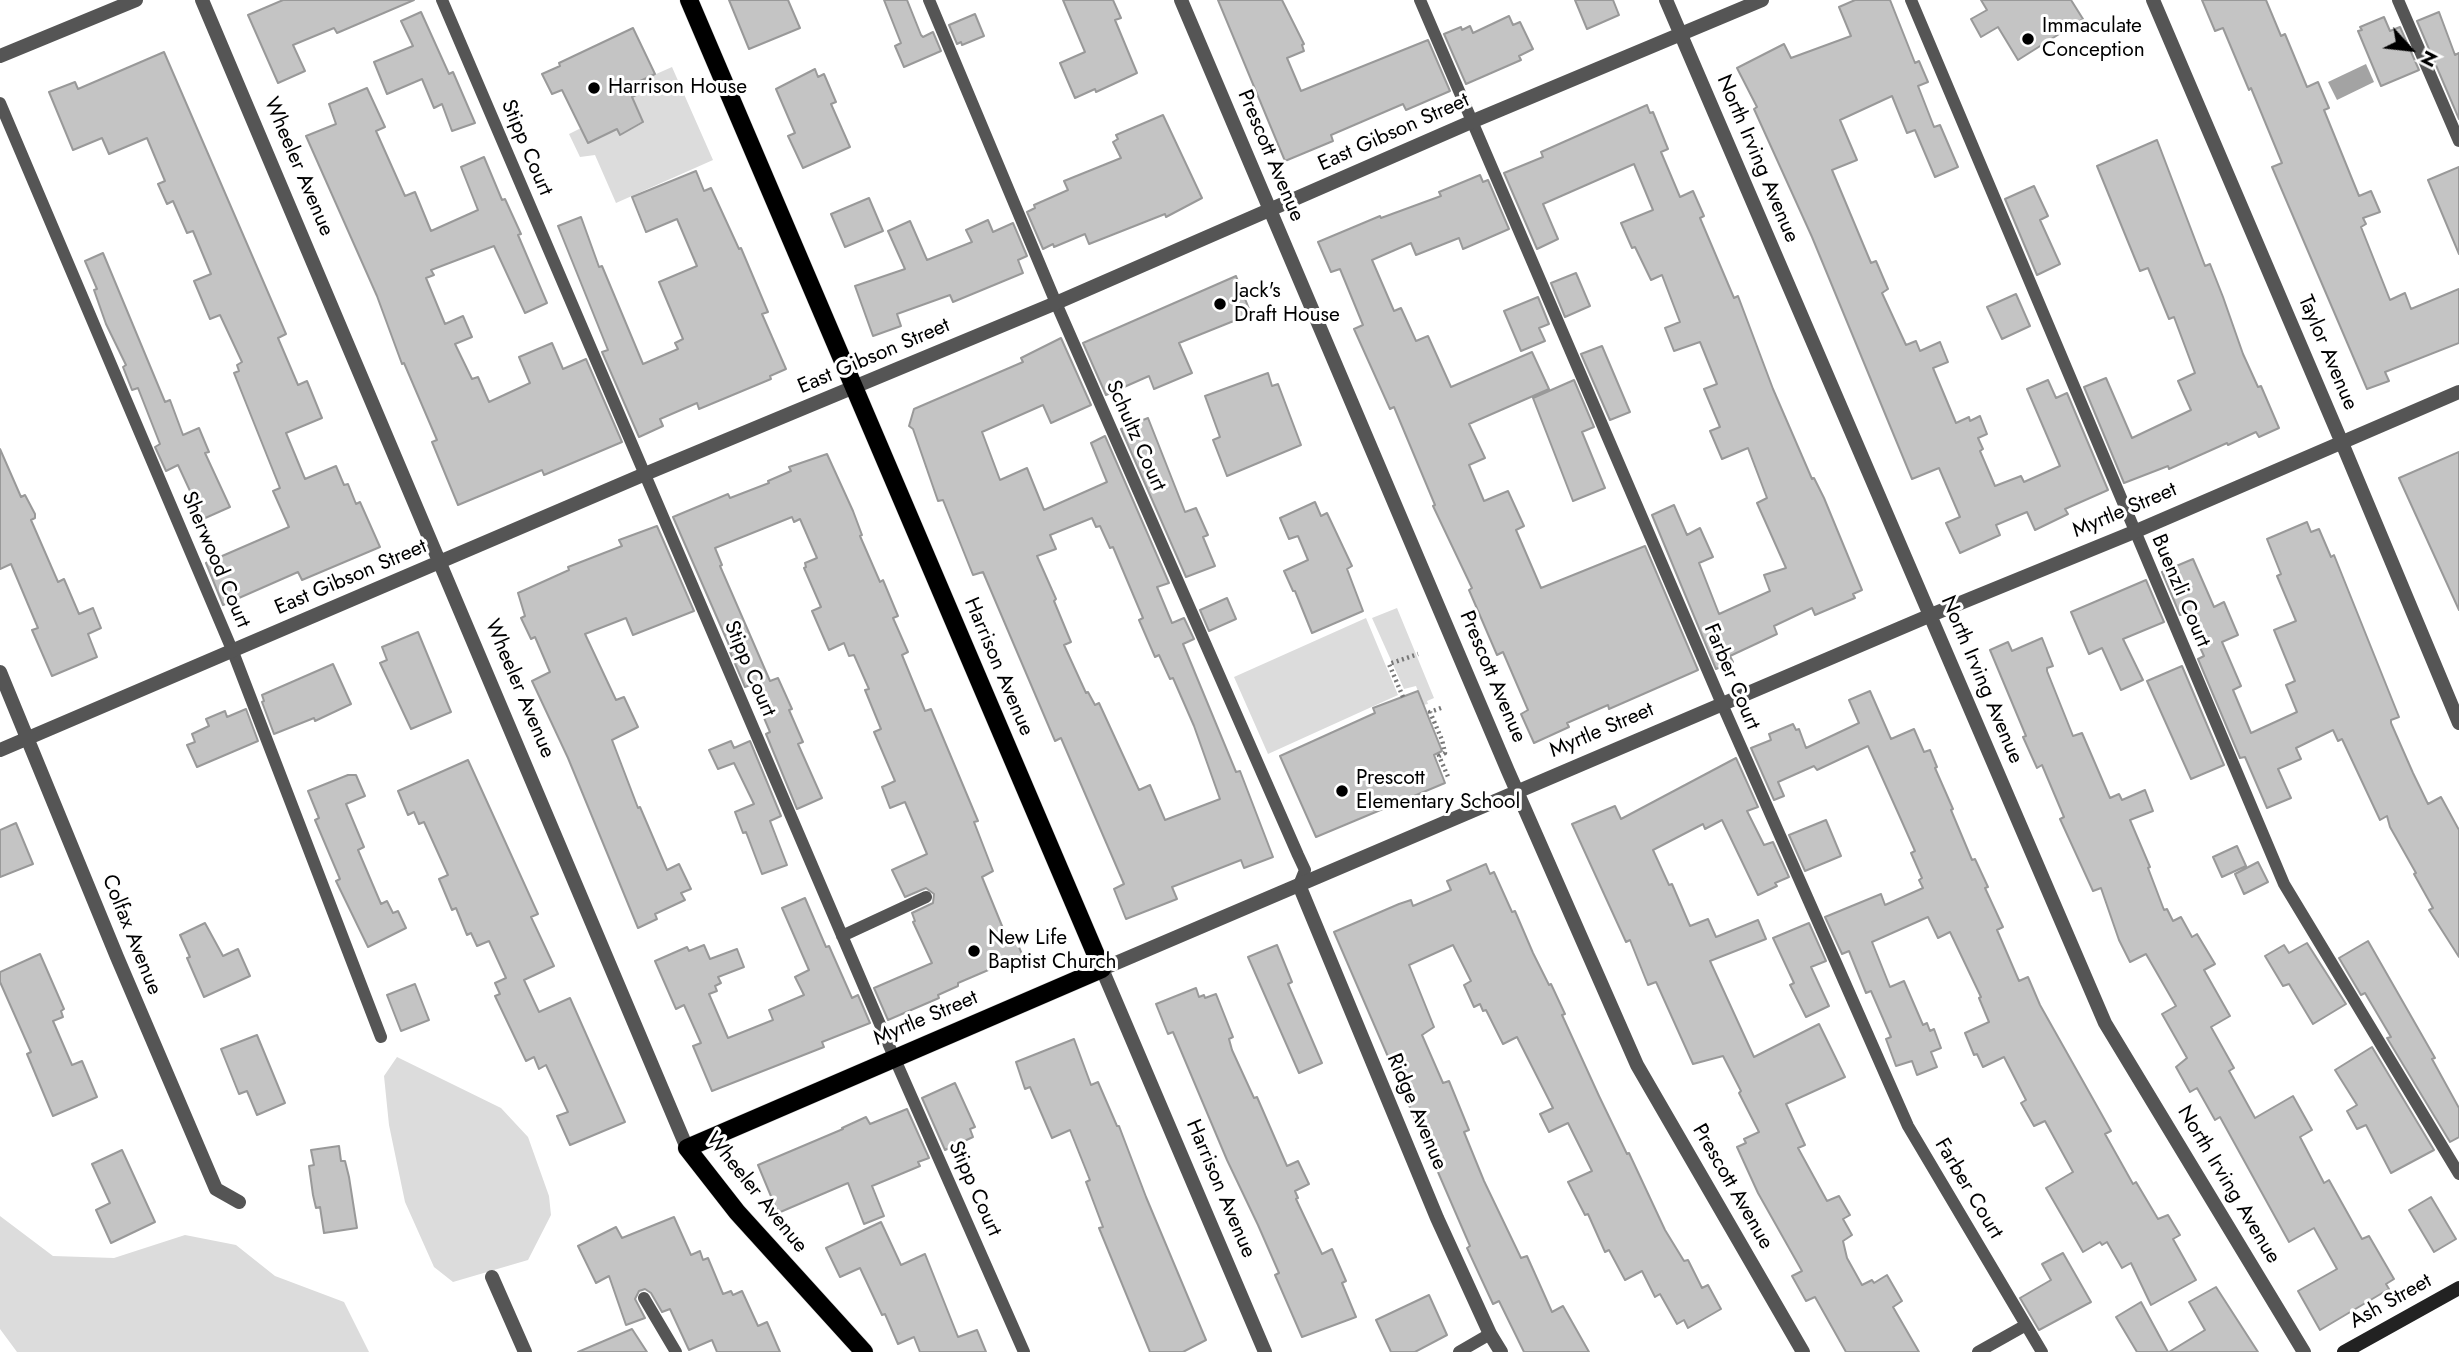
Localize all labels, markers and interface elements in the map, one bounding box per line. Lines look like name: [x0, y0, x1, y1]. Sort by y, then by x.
place label: Immaculate Conception: [2042, 14, 2145, 64]
north arrow: [2375, 14, 2445, 84]
marker: Immaculate Conception: [2020, 31, 2036, 47]
text: N: [2414, 46, 2445, 72]
street label: North Irving Avenue: [1710, 71, 1804, 247]
place label: Harrison House: [608, 75, 747, 101]
marker: Harrison House: [586, 80, 602, 96]
street label: Prescott Avenue: [1231, 86, 1309, 226]
street label: East Gibson Street: [1315, 88, 1473, 178]
street label: Wheeler Avenue: [257, 94, 339, 240]
street label: Stipp Court: [495, 96, 557, 200]
place label: Jack's Draft House: [1234, 279, 1340, 329]
street label: Taylor Avenue: [2292, 292, 2362, 414]
marker: Jack's Draft House: [1212, 296, 1228, 312]
street label: East Gibson Street: [794, 314, 954, 400]
street label: Schultz Court: [1099, 377, 1171, 495]
street label: Myrtle Street: [2069, 478, 2181, 544]
street label: Sherwood Court: [175, 488, 255, 632]
street label: Buenzli Court: [2145, 531, 2215, 651]
street label: East Gibson Street: [271, 535, 431, 621]
street label: North Irving Avenue: [1934, 592, 2028, 768]
street label: Harrison Avenue: [958, 594, 1038, 740]
street label: Prescott Avenue: [1453, 607, 1531, 747]
street label: Wheeler Avenue: [478, 616, 560, 762]
street label: Stipp Court: [718, 617, 780, 721]
street label: Farber Court: [1697, 620, 1765, 734]
street label: Myrtle Street: [1546, 698, 1658, 764]
place label: Prescott Elementary School: [1356, 766, 1520, 816]
marker: Prescott Elementary School: [1334, 783, 1350, 799]
street label: Colfax Avenue: [95, 871, 167, 999]
place label: New Life Baptist Church: [988, 926, 1116, 976]
marker: New Life Baptist Church: [966, 943, 982, 959]
street label: Myrtle Street: [870, 986, 982, 1052]
street label: Ridge Avenue: [1380, 1050, 1452, 1174]
street label: North Irving Avenue: [2171, 1101, 2285, 1269]
street label: Harrison Avenue: [1180, 1116, 1260, 1262]
street label: Prescott Avenue: [1686, 1120, 1778, 1254]
street label: Wheeler Avenue: [700, 1128, 812, 1258]
street label: Farber Court: [1928, 1134, 2008, 1244]
street label: Stipp Court: [942, 1138, 1006, 1240]
street label: Ash Street: [2346, 1269, 2436, 1335]

